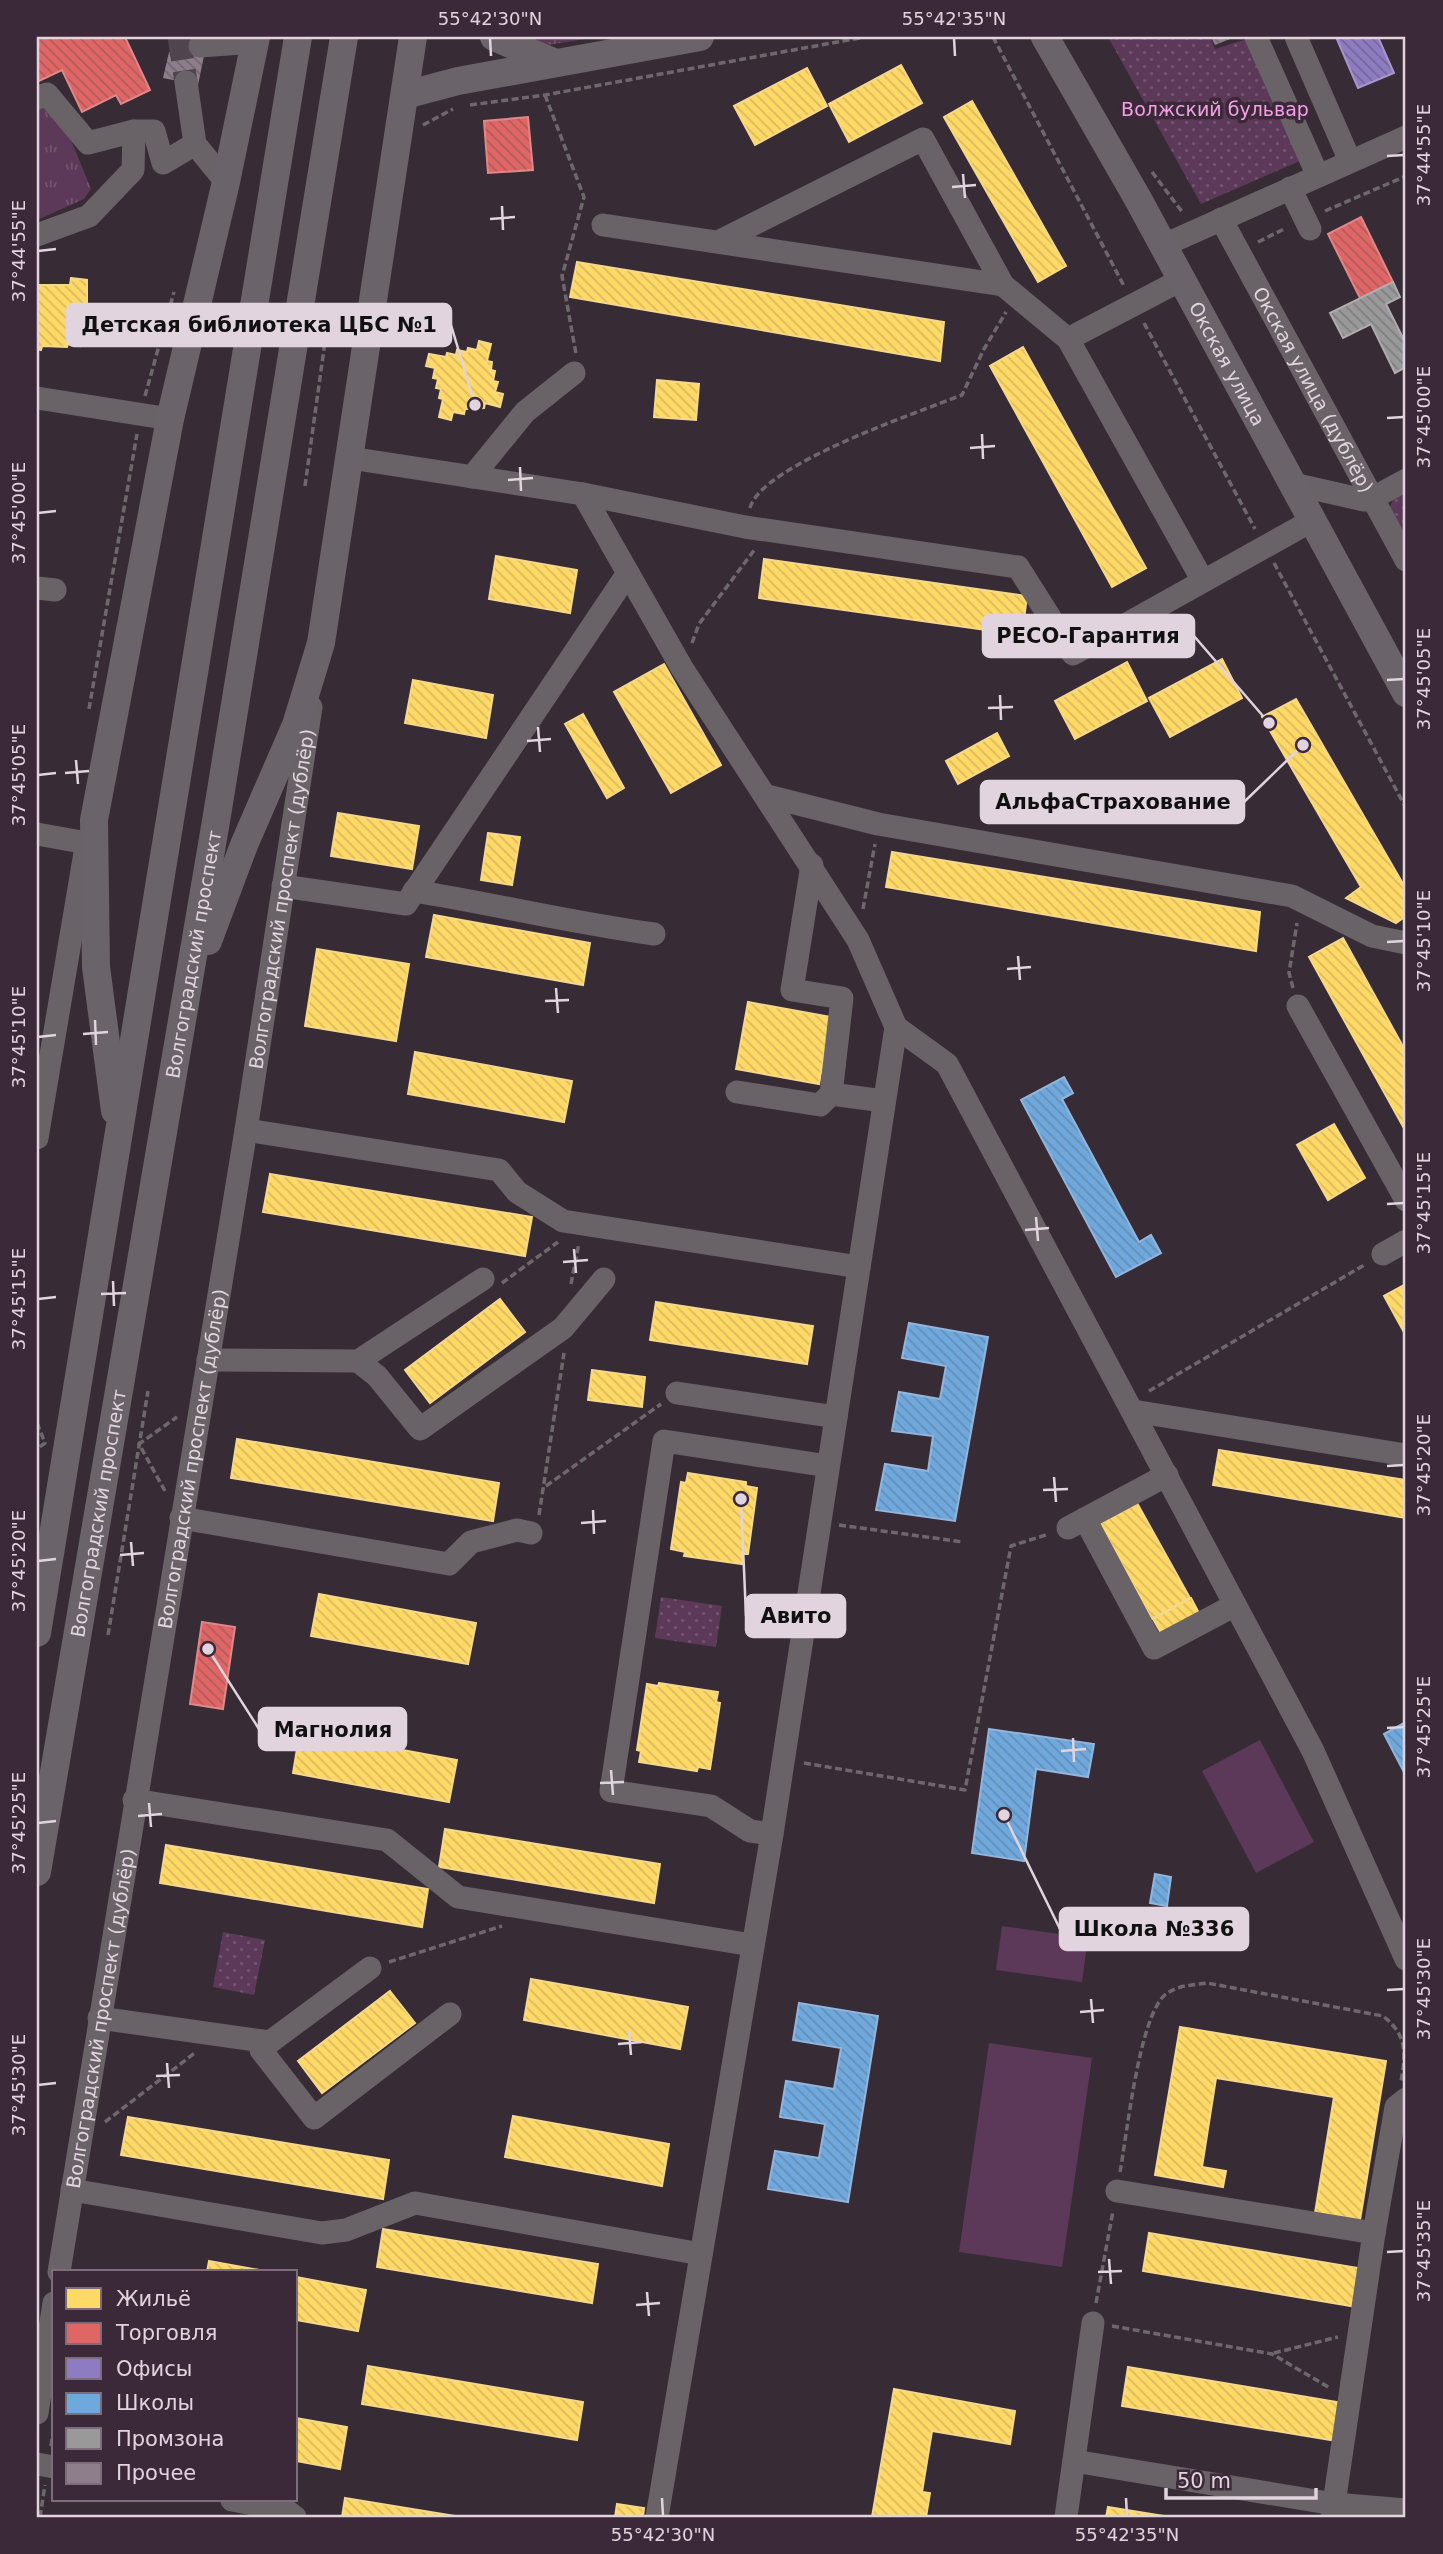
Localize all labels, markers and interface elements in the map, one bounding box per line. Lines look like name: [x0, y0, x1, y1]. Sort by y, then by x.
text: 55°42'30"N: [438, 8, 542, 29]
text: 55°42'35"N: [902, 8, 1006, 29]
park label: Волжский бульвар: [1121, 98, 1309, 120]
text: 37°44'55"E: [1413, 104, 1434, 206]
text: 37°44'55"E: [8, 200, 29, 302]
street label: Окская улица (дублёр): [1249, 283, 1378, 496]
street label: Окская улица: [1185, 298, 1270, 429]
callout: Детская библиотека ЦБС №1: [67, 304, 451, 346]
text: Детская библиотека ЦБС №1: [81, 313, 437, 337]
text: 37°45'00"E: [1413, 366, 1434, 468]
text: 37°45'00"E: [8, 462, 29, 564]
callout: РЕСО-Гарантия: [983, 615, 1194, 657]
text: РЕСО-Гарантия: [996, 624, 1180, 648]
text: 37°45'05"E: [1413, 628, 1434, 730]
text: 37°45'05"E: [8, 724, 29, 826]
street label: Волгоградский проспект (дублёр): [244, 727, 319, 1071]
callout: АльфаСтрахование: [981, 781, 1244, 823]
text: АльфаСтрахование: [995, 790, 1231, 814]
street label: Волгоградский проспект: [161, 829, 225, 1080]
text: 37°45'10"E: [1413, 890, 1434, 992]
text: 37°45'10"E: [8, 986, 29, 1088]
text: 37°45'15"E: [1413, 1152, 1434, 1254]
text: 37°45'15"E: [8, 1248, 29, 1350]
street label: Волгоградский проспект (дублёр): [153, 1287, 231, 1630]
street label: Волгоградский проспект: [66, 1387, 130, 1639]
text: 37°45'20"E: [1413, 1414, 1434, 1516]
text: 37°45'20"E: [8, 1510, 29, 1612]
callout: Авито: [746, 1595, 845, 1637]
text: Авито: [761, 1604, 831, 1628]
text: 37°45'25"E: [1413, 1676, 1434, 1778]
callout: Магнолия: [259, 1708, 406, 1750]
text: Магнолия: [274, 1718, 392, 1742]
text: 37°45'25"E: [8, 1772, 29, 1874]
street label: Волгоградский проспект (дублёр): [62, 1847, 139, 2190]
callout: Школа №336: [1060, 1908, 1248, 1950]
text: Школа №336: [1074, 1917, 1234, 1941]
text: 37°45'30"E: [1413, 1938, 1434, 2040]
text: 37°45'30"E: [8, 2034, 29, 2136]
text: 37°45'35"E: [1413, 2200, 1434, 2302]
legend: [52, 2270, 298, 2502]
text: Жильё: [116, 2287, 191, 2311]
text: Торговля: [115, 2321, 217, 2345]
text: Офисы: [116, 2357, 192, 2381]
text: Школы: [116, 2391, 194, 2415]
text: Промзона: [116, 2427, 224, 2451]
scale bar: [1166, 2456, 1317, 2500]
text: Прочее: [116, 2461, 196, 2485]
text: 50 m: [1177, 2469, 1231, 2493]
text: 55°42'30"N: [611, 2524, 715, 2545]
text: 55°42'35"N: [1075, 2524, 1179, 2545]

